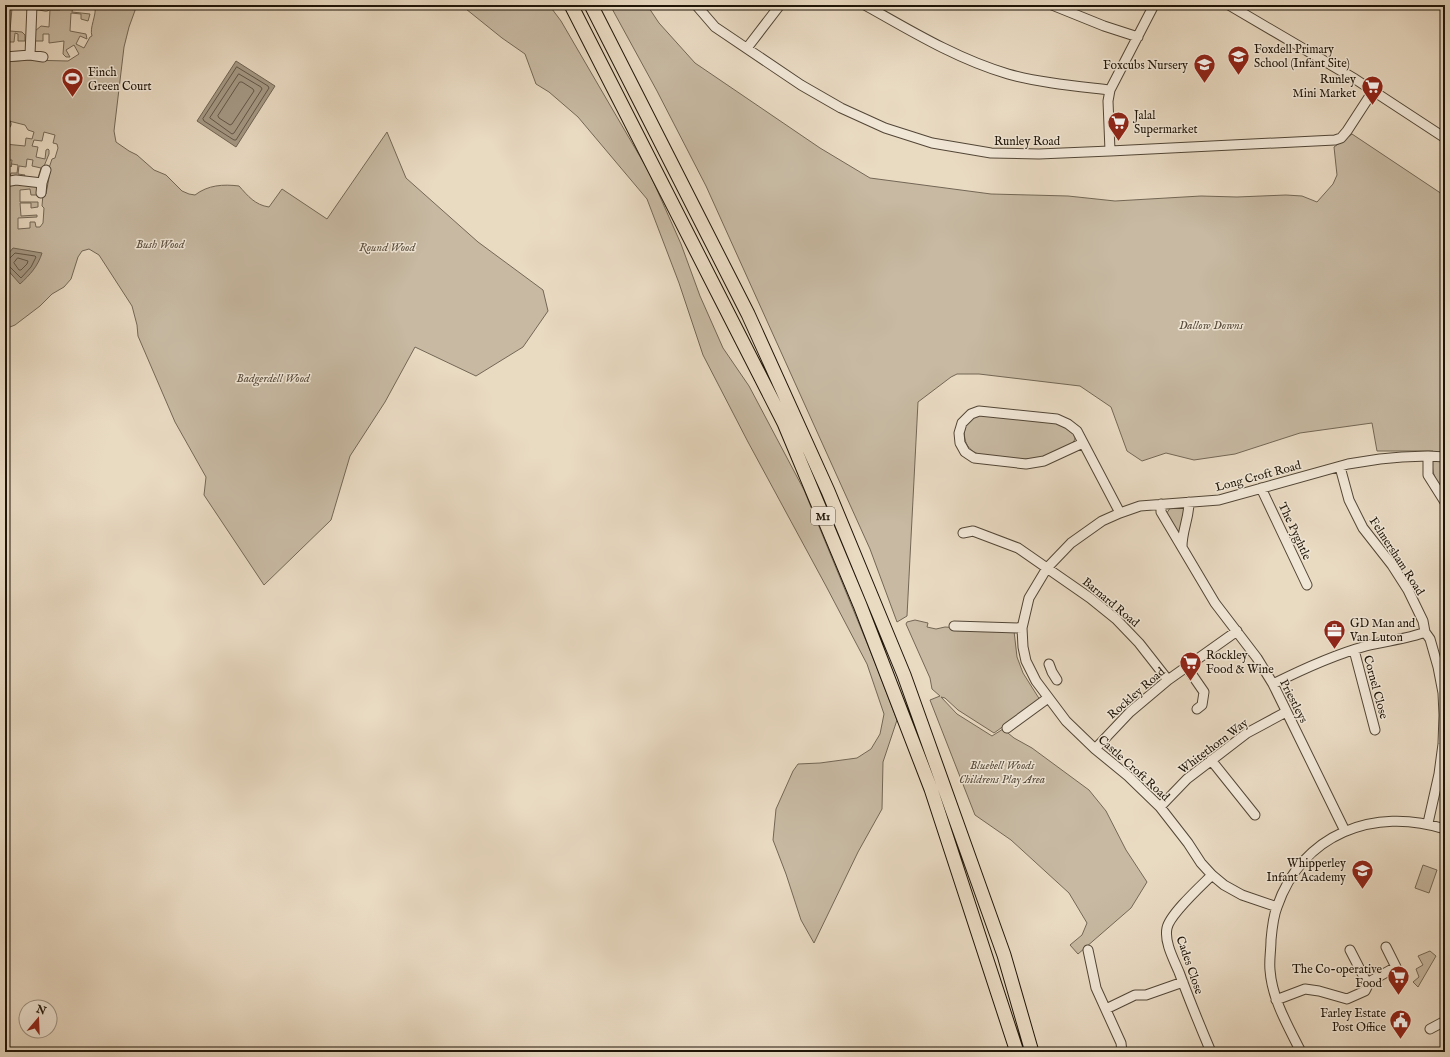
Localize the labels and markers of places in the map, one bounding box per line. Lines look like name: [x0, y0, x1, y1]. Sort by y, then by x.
place label: Foxdell Primary School (Infant Site): [1254, 42, 1350, 71]
school or university icon: Foxdell Primary School (Infant Site): [1226, 43, 1252, 76]
school or university icon: Foxcubs Nursery: [1191, 52, 1217, 85]
place label: Foxcubs Nursery: [1103, 58, 1188, 73]
place label: Finch Green Court: [88, 65, 152, 94]
sports icon: Finch Green Court: [59, 66, 85, 99]
place label: Runley Mini Market: [1292, 72, 1356, 101]
supermarket icon: Runley Mini Market: [1359, 73, 1385, 106]
place label: Jalal Supermarket: [1132, 108, 1198, 138]
supermarket icon: Jalal Supermarket: [1106, 109, 1132, 142]
place label: GD Man and Van Luton: [1349, 616, 1416, 645]
office icon: GD Man and Van Luton: [1321, 617, 1347, 650]
place label: Rockley Food & Wine: [1206, 648, 1274, 677]
supermarket icon: Rockley Food & Wine: [1178, 649, 1204, 682]
place label: Whipperley Infant Academy: [1266, 856, 1346, 885]
school or university icon: Whipperley Infant Academy: [1349, 857, 1375, 890]
place label: The Co-operative Food: [1292, 962, 1383, 991]
supermarket icon: The Co-operative Food: [1385, 963, 1411, 996]
place label: Farley Estate Post Office: [1320, 1006, 1386, 1035]
public building icon: Farley Estate Post Office: [1388, 1007, 1414, 1040]

